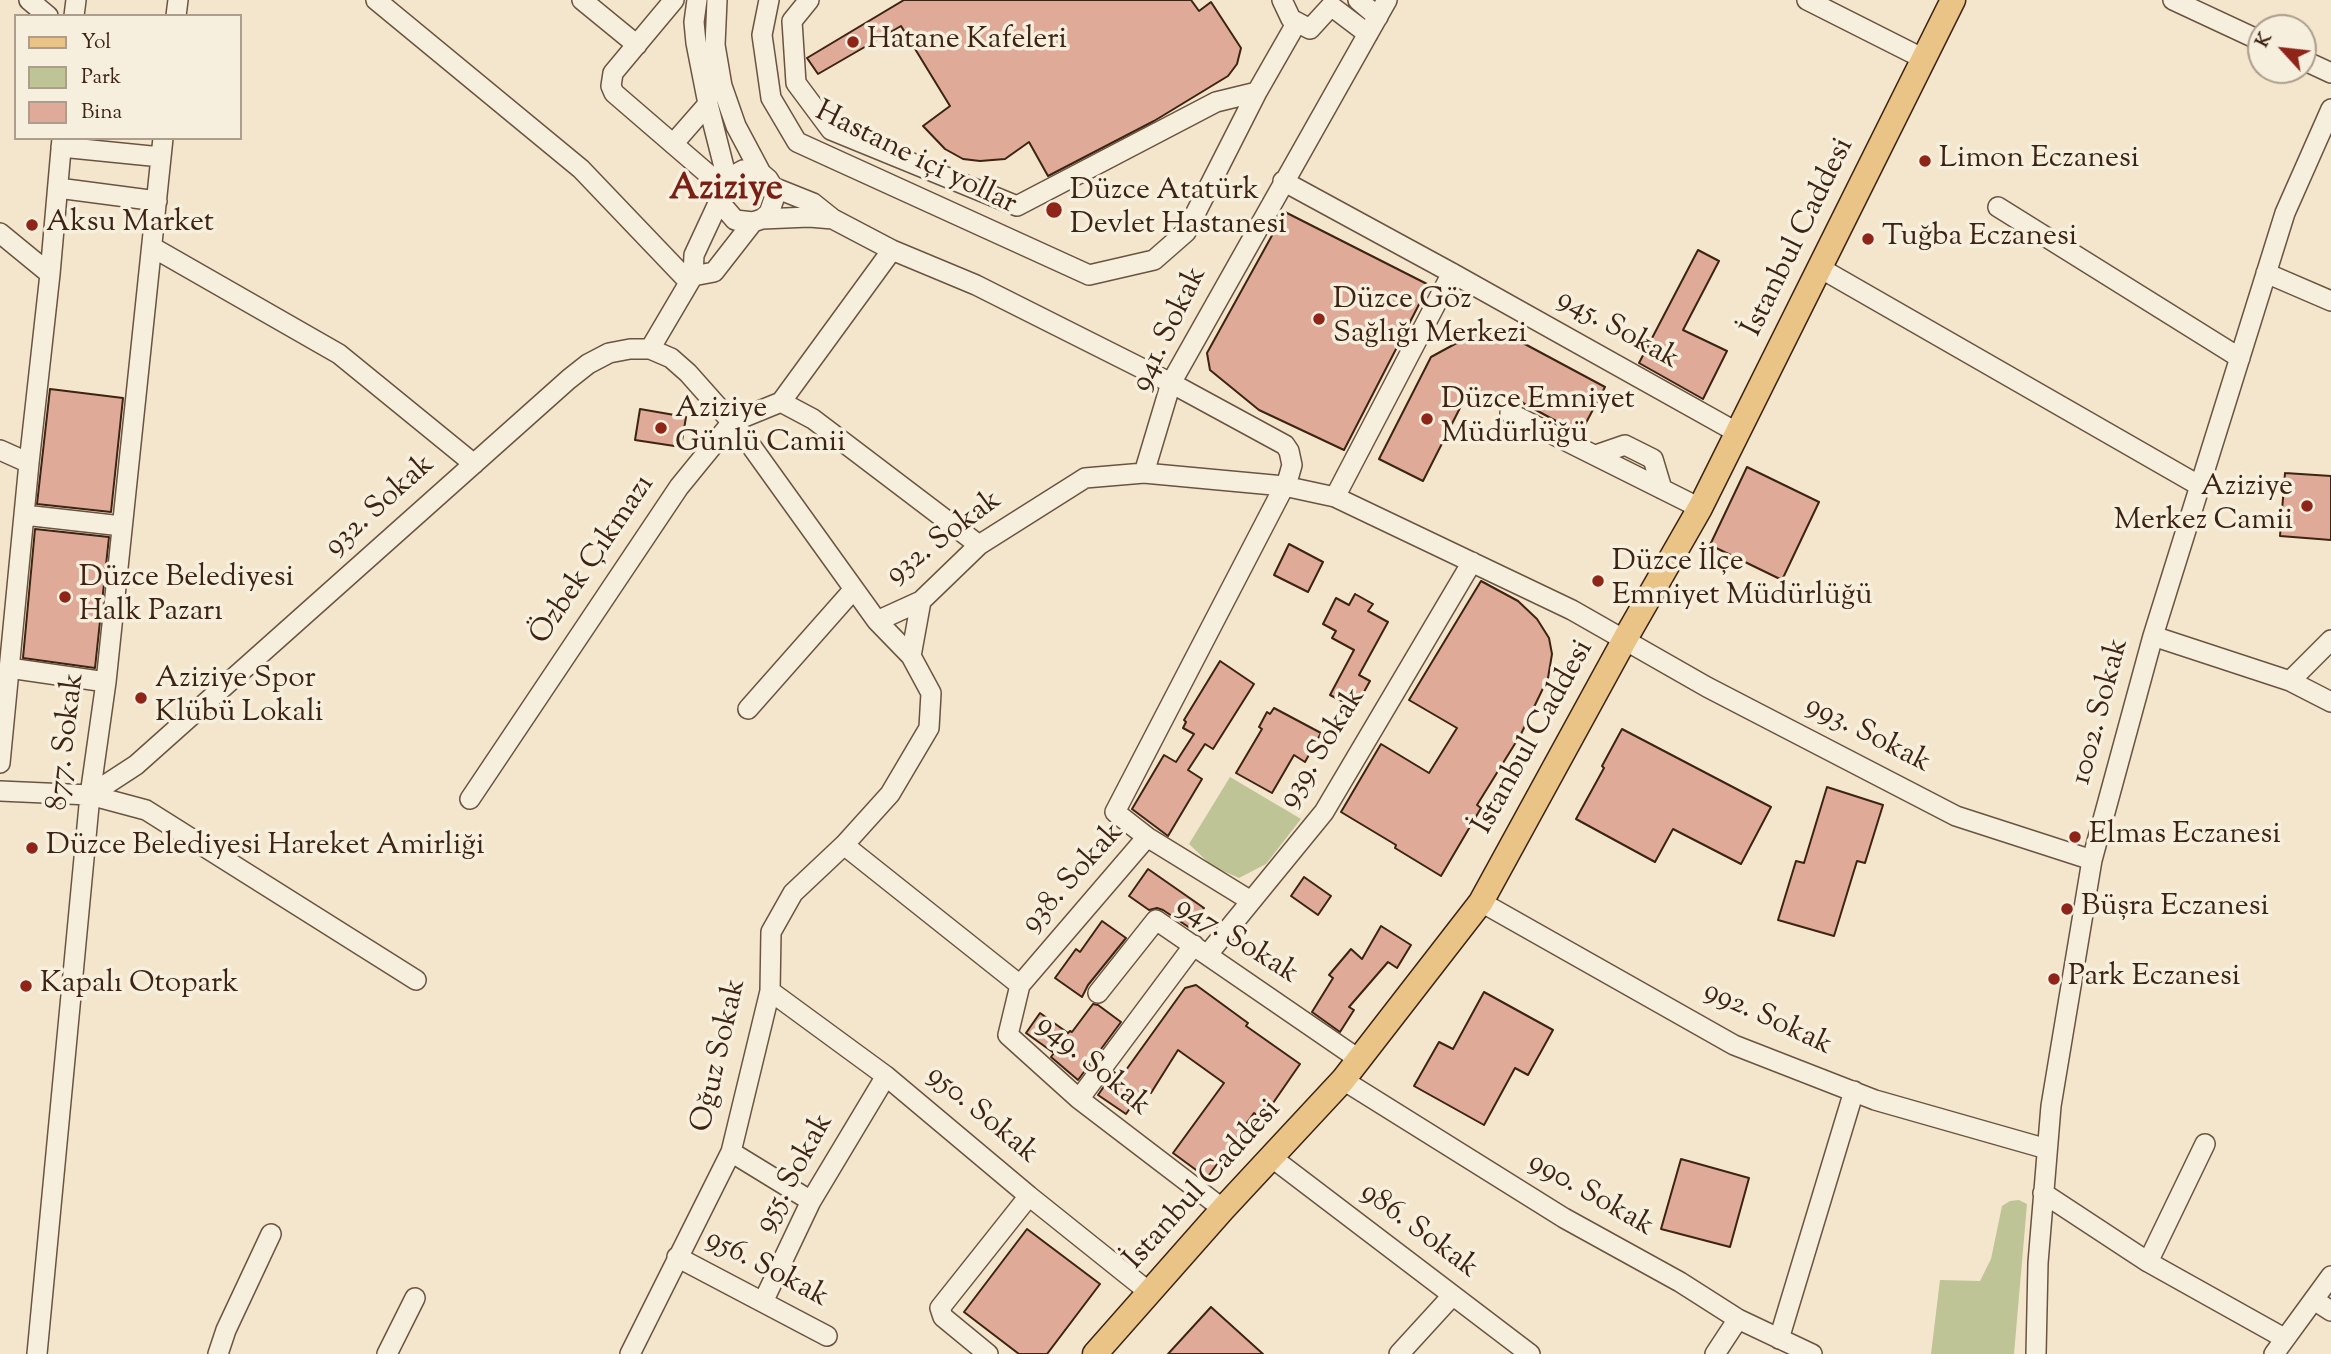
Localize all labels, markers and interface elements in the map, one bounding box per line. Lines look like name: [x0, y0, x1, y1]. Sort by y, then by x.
legend: [14, 14, 242, 140]
north arrow: [2247, 14, 2317, 84]
place label: Hatane Kafeleri: [867, 24, 1067, 60]
text: Yol: [81, 28, 111, 58]
text: K: [2249, 28, 2280, 52]
marker: Hatane Kafeleri: [845, 34, 861, 50]
text: Park: [81, 63, 121, 93]
street label: Hastane içi yollar: [808, 96, 1022, 224]
text: Bina: [81, 98, 122, 128]
street label: İstanbul Caddesi: [1736, 133, 1864, 343]
place label: Limon Eczanesi: [1939, 143, 2139, 179]
marker: Limon Eczanesi: [1917, 153, 1933, 169]
district label: Aziziye: [669, 170, 783, 214]
place label: Düzce Atatürk Devlet Hastanesi: [1070, 175, 1287, 246]
marker: Düzce Atatürk Devlet Hastanesi: [1044, 200, 1064, 220]
place label: Aksu Market: [46, 207, 214, 243]
marker: Aksu Market: [24, 217, 40, 233]
place label: Tuğba Eczanesi: [1882, 221, 2077, 257]
marker: Tuğba Eczanesi: [1860, 231, 1876, 247]
street label: 941. Sokak: [1125, 262, 1217, 398]
street label: 945. Sokak: [1549, 283, 1685, 379]
place label: Düzce Göz Sağlığı Merkezi: [1333, 284, 1527, 354]
marker: Düzce Göz Sağlığı Merkezi: [1311, 311, 1327, 327]
place label: Düzce Emniyet Müdürlüğü: [1441, 384, 1635, 454]
place label: Aziziye Günlü Camii: [675, 393, 846, 463]
marker: Düzce Emniyet Müdürlüğü: [1419, 411, 1435, 427]
marker: Aziziye Günlü Camii: [653, 420, 669, 436]
street label: 932. Sokak: [319, 448, 443, 566]
street label: Özbek Çıkmazı: [524, 469, 664, 653]
place label: Aziziye Merkez Camii: [2114, 471, 2293, 542]
street label: 932. Sokak: [880, 484, 1010, 594]
marker: Aziziye Merkez Camii: [2299, 498, 2315, 514]
place label: Düzce İlçe Emniyet Müdürlüğü: [1612, 546, 1873, 616]
place label: Düzce Belediyesi Halk Pazarı: [79, 562, 294, 632]
marker: Düzce İlçe Emniyet Müdürlüğü: [1590, 573, 1606, 589]
marker: Düzce Belediyesi Halk Pazarı: [57, 589, 73, 605]
street label: İstanbul Caddesi: [1467, 635, 1603, 841]
street label: 1002. Sokak: [2065, 635, 2139, 789]
place label: Aziziye Spor Klübü Lokali: [155, 663, 323, 734]
street label: 877. Sokak: [42, 671, 94, 813]
street label: 939. Sokak: [1273, 682, 1375, 816]
street label: 993. Sokak: [1798, 689, 1936, 783]
marker: Aziziye Spor Klübü Lokali: [133, 690, 149, 706]
street label: 938. Sokak: [1015, 816, 1133, 942]
place label: Elmas Eczanesi: [2089, 819, 2281, 855]
marker: Elmas Eczanesi: [2067, 829, 2083, 845]
place label: Düzce Belediyesi Hareket Amirliği: [46, 830, 484, 866]
marker: Düzce Belediyesi Hareket Amirliği: [24, 840, 40, 856]
street label: 947. Sokak: [1168, 890, 1304, 994]
place label: Büşra Eczanesi: [2081, 891, 2269, 927]
marker: Büşra Eczanesi: [2059, 901, 2075, 917]
place label: Park Eczanesi: [2068, 961, 2240, 997]
place label: Kapalı Otopark: [40, 968, 238, 1004]
marker: Park Eczanesi: [2046, 971, 2062, 987]
street label: 992. Sokak: [1697, 975, 1837, 1065]
street label: Oğuz Sokak: [686, 976, 756, 1136]
marker: Kapalı Otopark: [18, 978, 34, 994]
street label: 949. Sokak: [1027, 1009, 1157, 1125]
street label: 950. Sokak: [918, 1059, 1044, 1173]
street label: İstanbul Caddesi: [1118, 1094, 1290, 1278]
street label: 955. Sokak: [749, 1108, 843, 1240]
street label: 990. Sokak: [1521, 1146, 1659, 1246]
street label: 986. Sokak: [1352, 1176, 1484, 1288]
street label: 956. Sokak: [698, 1223, 834, 1317]

